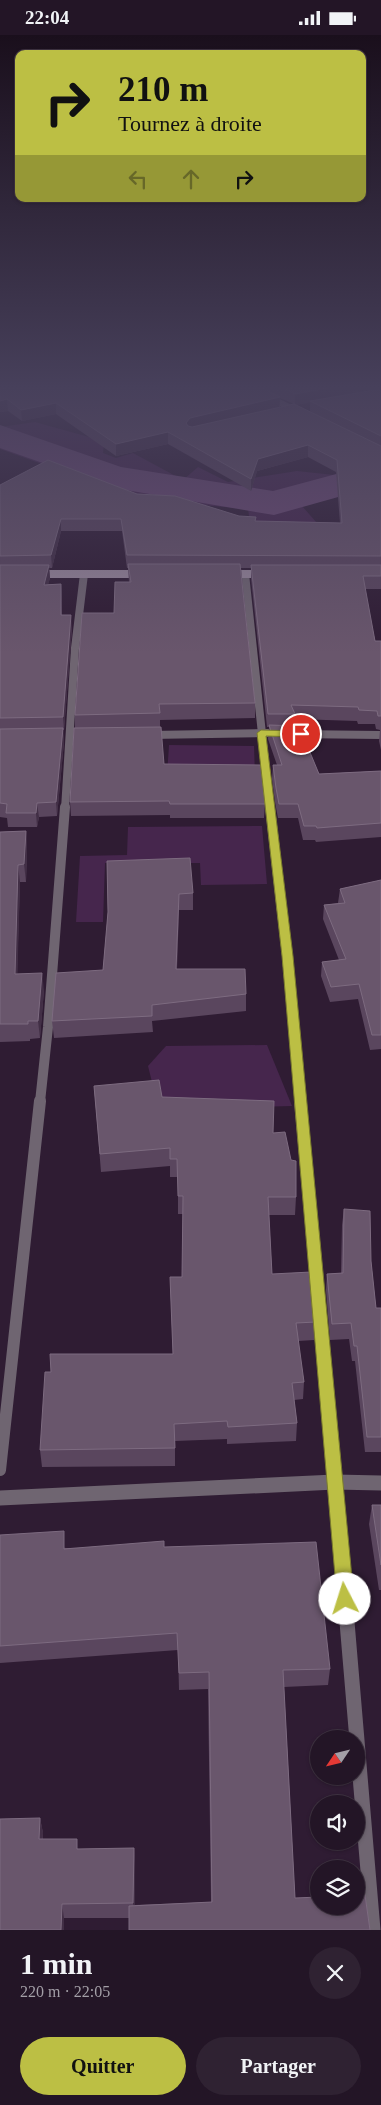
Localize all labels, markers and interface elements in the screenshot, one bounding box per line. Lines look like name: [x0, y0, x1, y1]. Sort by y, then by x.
text: 22:04: [25, 7, 69, 28]
icon: right: [35, 70, 100, 135]
text: 210 m: [118, 70, 208, 109]
text: Tournez à droite: [118, 111, 262, 136]
icon: left: [124, 165, 152, 193]
icon: ahead: [177, 165, 205, 193]
icon: right: [230, 165, 258, 193]
pin: [280, 713, 322, 755]
icon: arrive: [287, 720, 315, 748]
position arrow: [318, 1572, 370, 1624]
north arrow: [310, 1730, 365, 1785]
map controls: [310, 1730, 365, 1915]
button: sound: [310, 1795, 365, 1850]
button: layers: [310, 1860, 365, 1915]
text: 1 min: [20, 1947, 93, 1980]
button: close: [309, 1947, 361, 1999]
text: 220 m · 22:05: [20, 1983, 110, 2000]
button: Quitter: [20, 2037, 186, 2095]
button: Partager: [196, 2037, 361, 2095]

